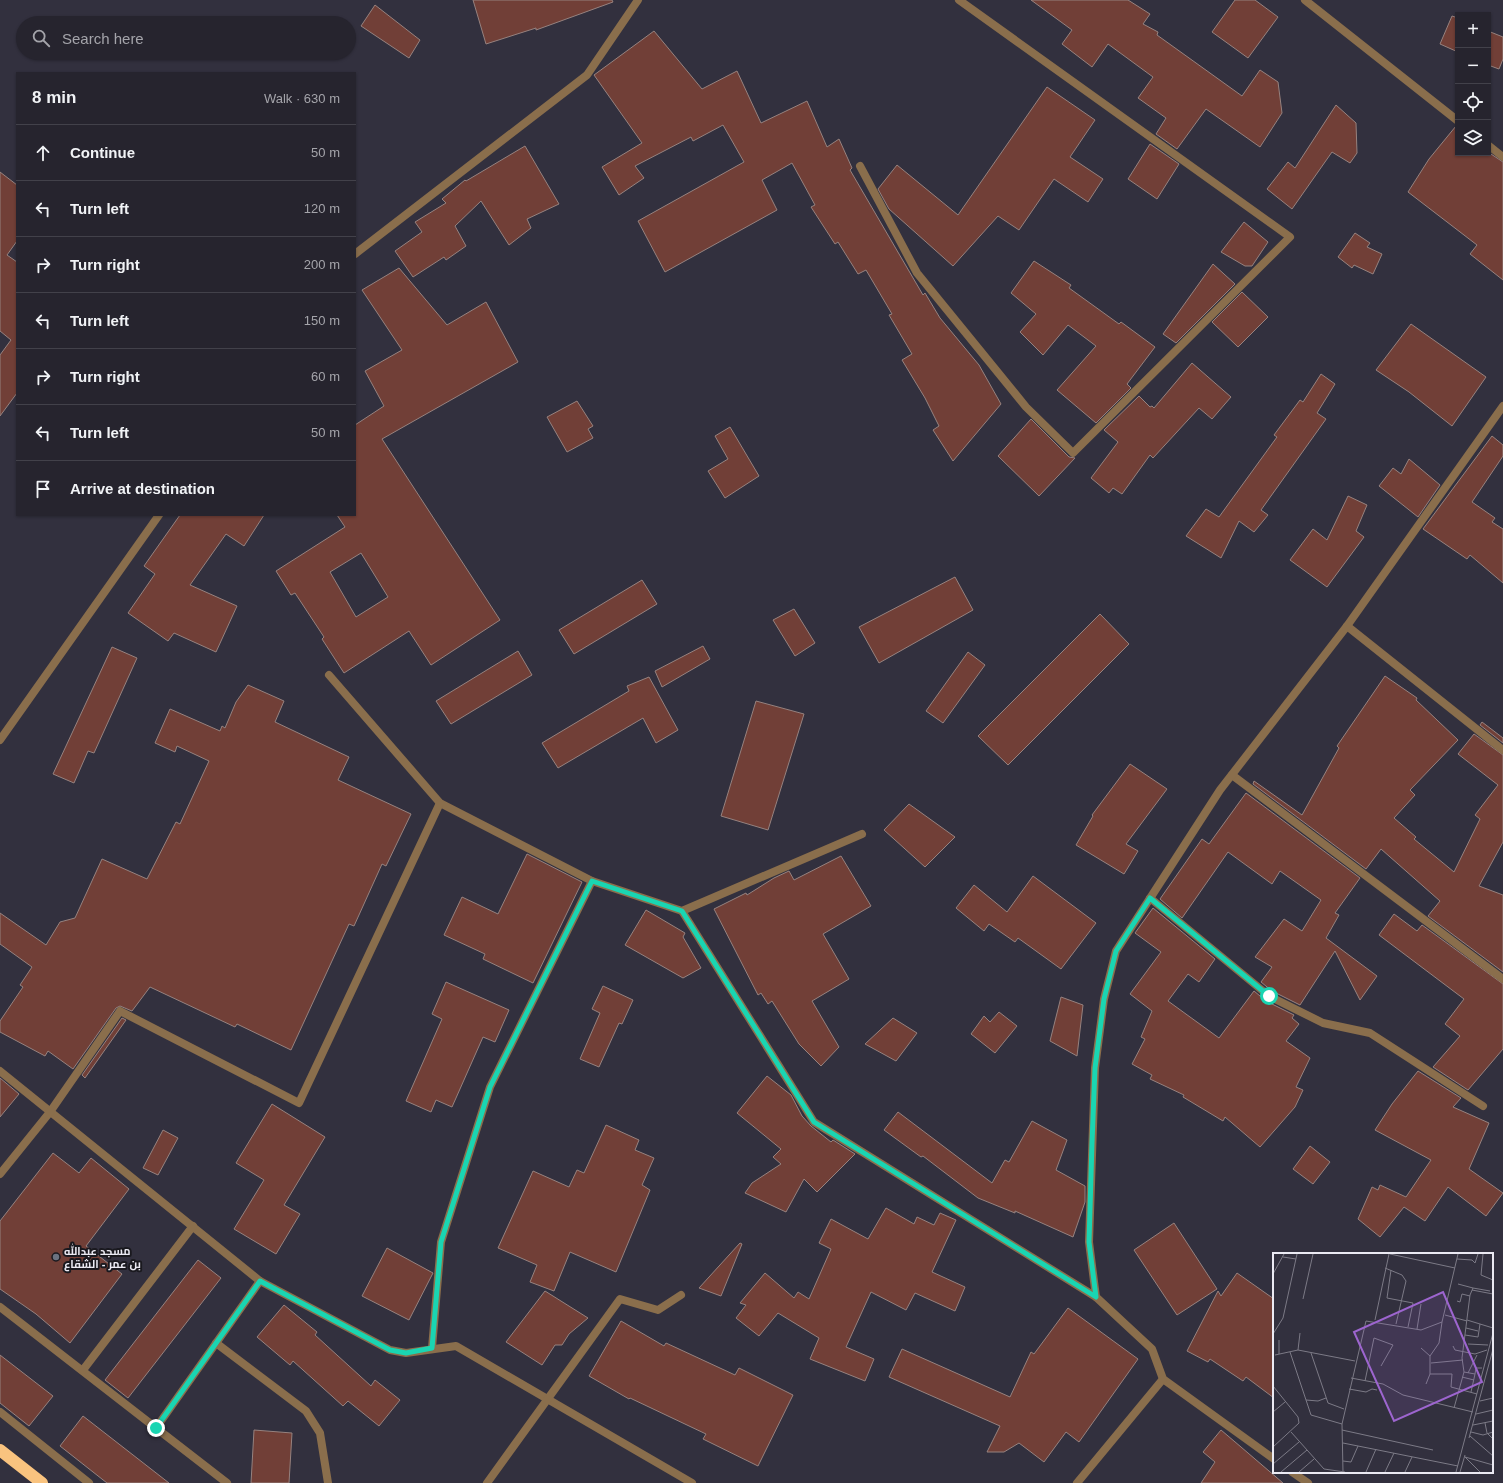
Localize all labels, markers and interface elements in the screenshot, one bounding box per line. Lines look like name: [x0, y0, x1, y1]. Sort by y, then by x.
map controls: [1455, 12, 1491, 156]
button: +: [1455, 12, 1491, 48]
search box: [16, 16, 356, 60]
icon: search: [30, 27, 52, 49]
text: Search here: [62, 30, 144, 47]
button: −: [1455, 48, 1491, 84]
button: locate: [1455, 84, 1491, 120]
text: 8 min: [32, 88, 76, 107]
text: Walk · 630 m: [264, 91, 340, 106]
button: layers: [1455, 120, 1491, 156]
icon: ahead: [32, 142, 54, 164]
text: Continue: [70, 144, 135, 161]
text: 50 m: [311, 145, 340, 160]
icon: left: [32, 198, 54, 220]
text: Turn left: [70, 200, 129, 217]
text: 120 m: [304, 201, 340, 216]
icon: right: [32, 254, 54, 276]
text: Turn right: [70, 256, 140, 273]
text: 200 m: [304, 257, 340, 272]
icon: left: [32, 310, 54, 332]
text: Turn left: [70, 312, 129, 329]
text: 150 m: [304, 313, 340, 328]
icon: right: [32, 366, 54, 388]
text: Turn right: [70, 368, 140, 385]
text: 60 m: [311, 369, 340, 384]
icon: left: [32, 422, 54, 444]
text: Turn left: [70, 424, 129, 441]
text: 50 m: [311, 425, 340, 440]
icon: arrive: [32, 478, 54, 500]
text: Arrive at destination: [70, 480, 215, 497]
route start: [1260, 987, 1278, 1005]
place label: مسجد عبدالله بن عمر - الشقاع: [64, 1243, 141, 1272]
marker: مسجد عبدالله بن عمر - الشقاع: [51, 1252, 61, 1262]
inset map: [1273, 1253, 1493, 1473]
route end: [147, 1419, 165, 1437]

